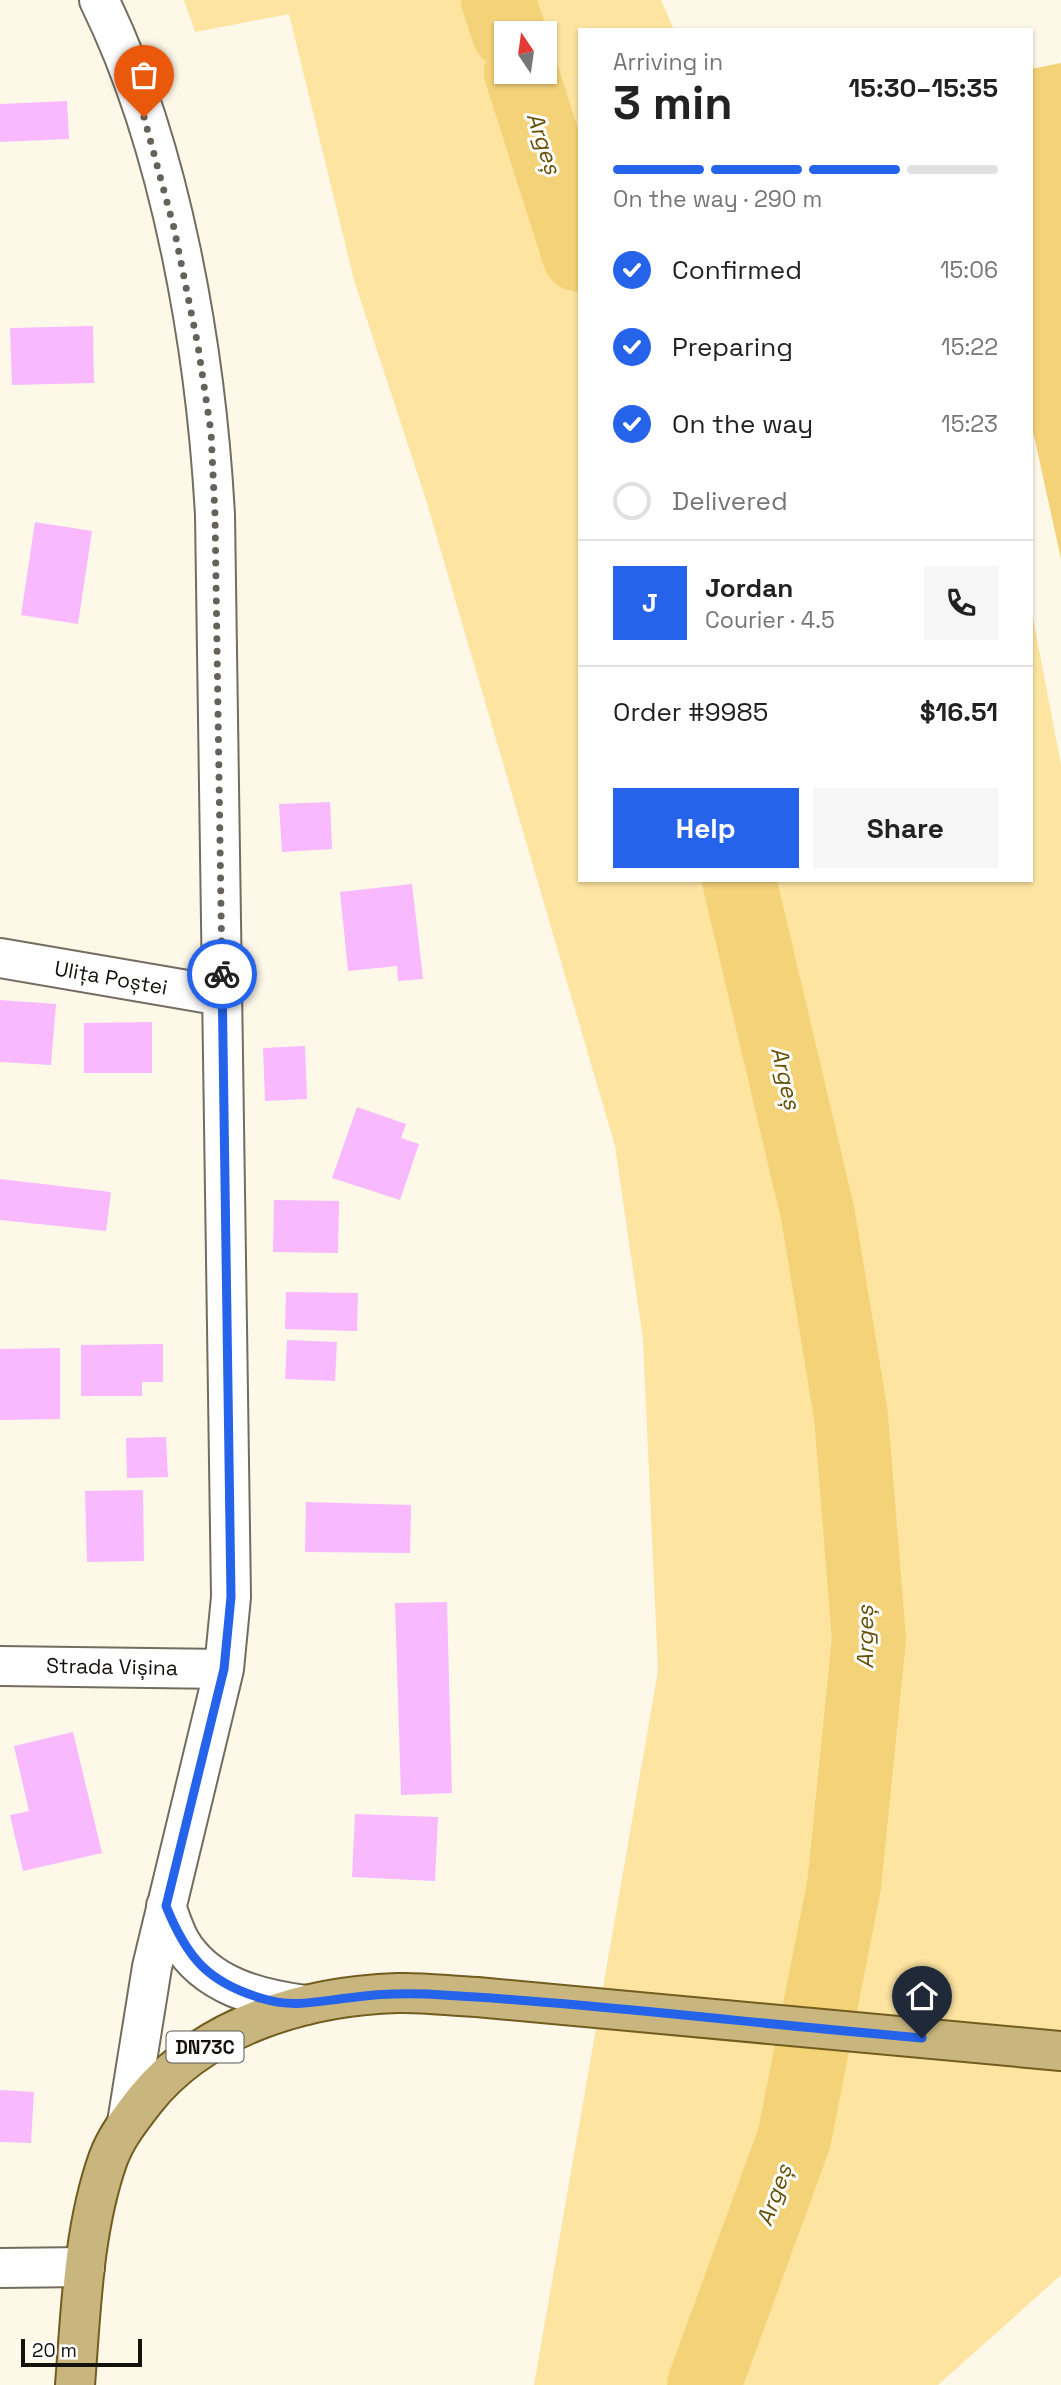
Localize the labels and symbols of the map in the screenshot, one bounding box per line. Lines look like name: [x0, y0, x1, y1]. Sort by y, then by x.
north arrow: [494, 21, 556, 84]
pin: [114, 45, 174, 117]
water label: Argeș: [520, 108, 568, 179]
courier: [187, 939, 257, 1009]
street label: Ulița Poștei: [52, 954, 170, 1001]
water label: Argeș: [764, 1044, 808, 1113]
water label: Argeș: [850, 1605, 880, 1669]
street label: Strada Vișina: [46, 1652, 178, 1681]
pin: [892, 1966, 952, 2038]
road number: DN73C: [166, 2032, 244, 2062]
water label: Argeș: [749, 2159, 799, 2230]
scale bar: [21, 2336, 142, 2368]

